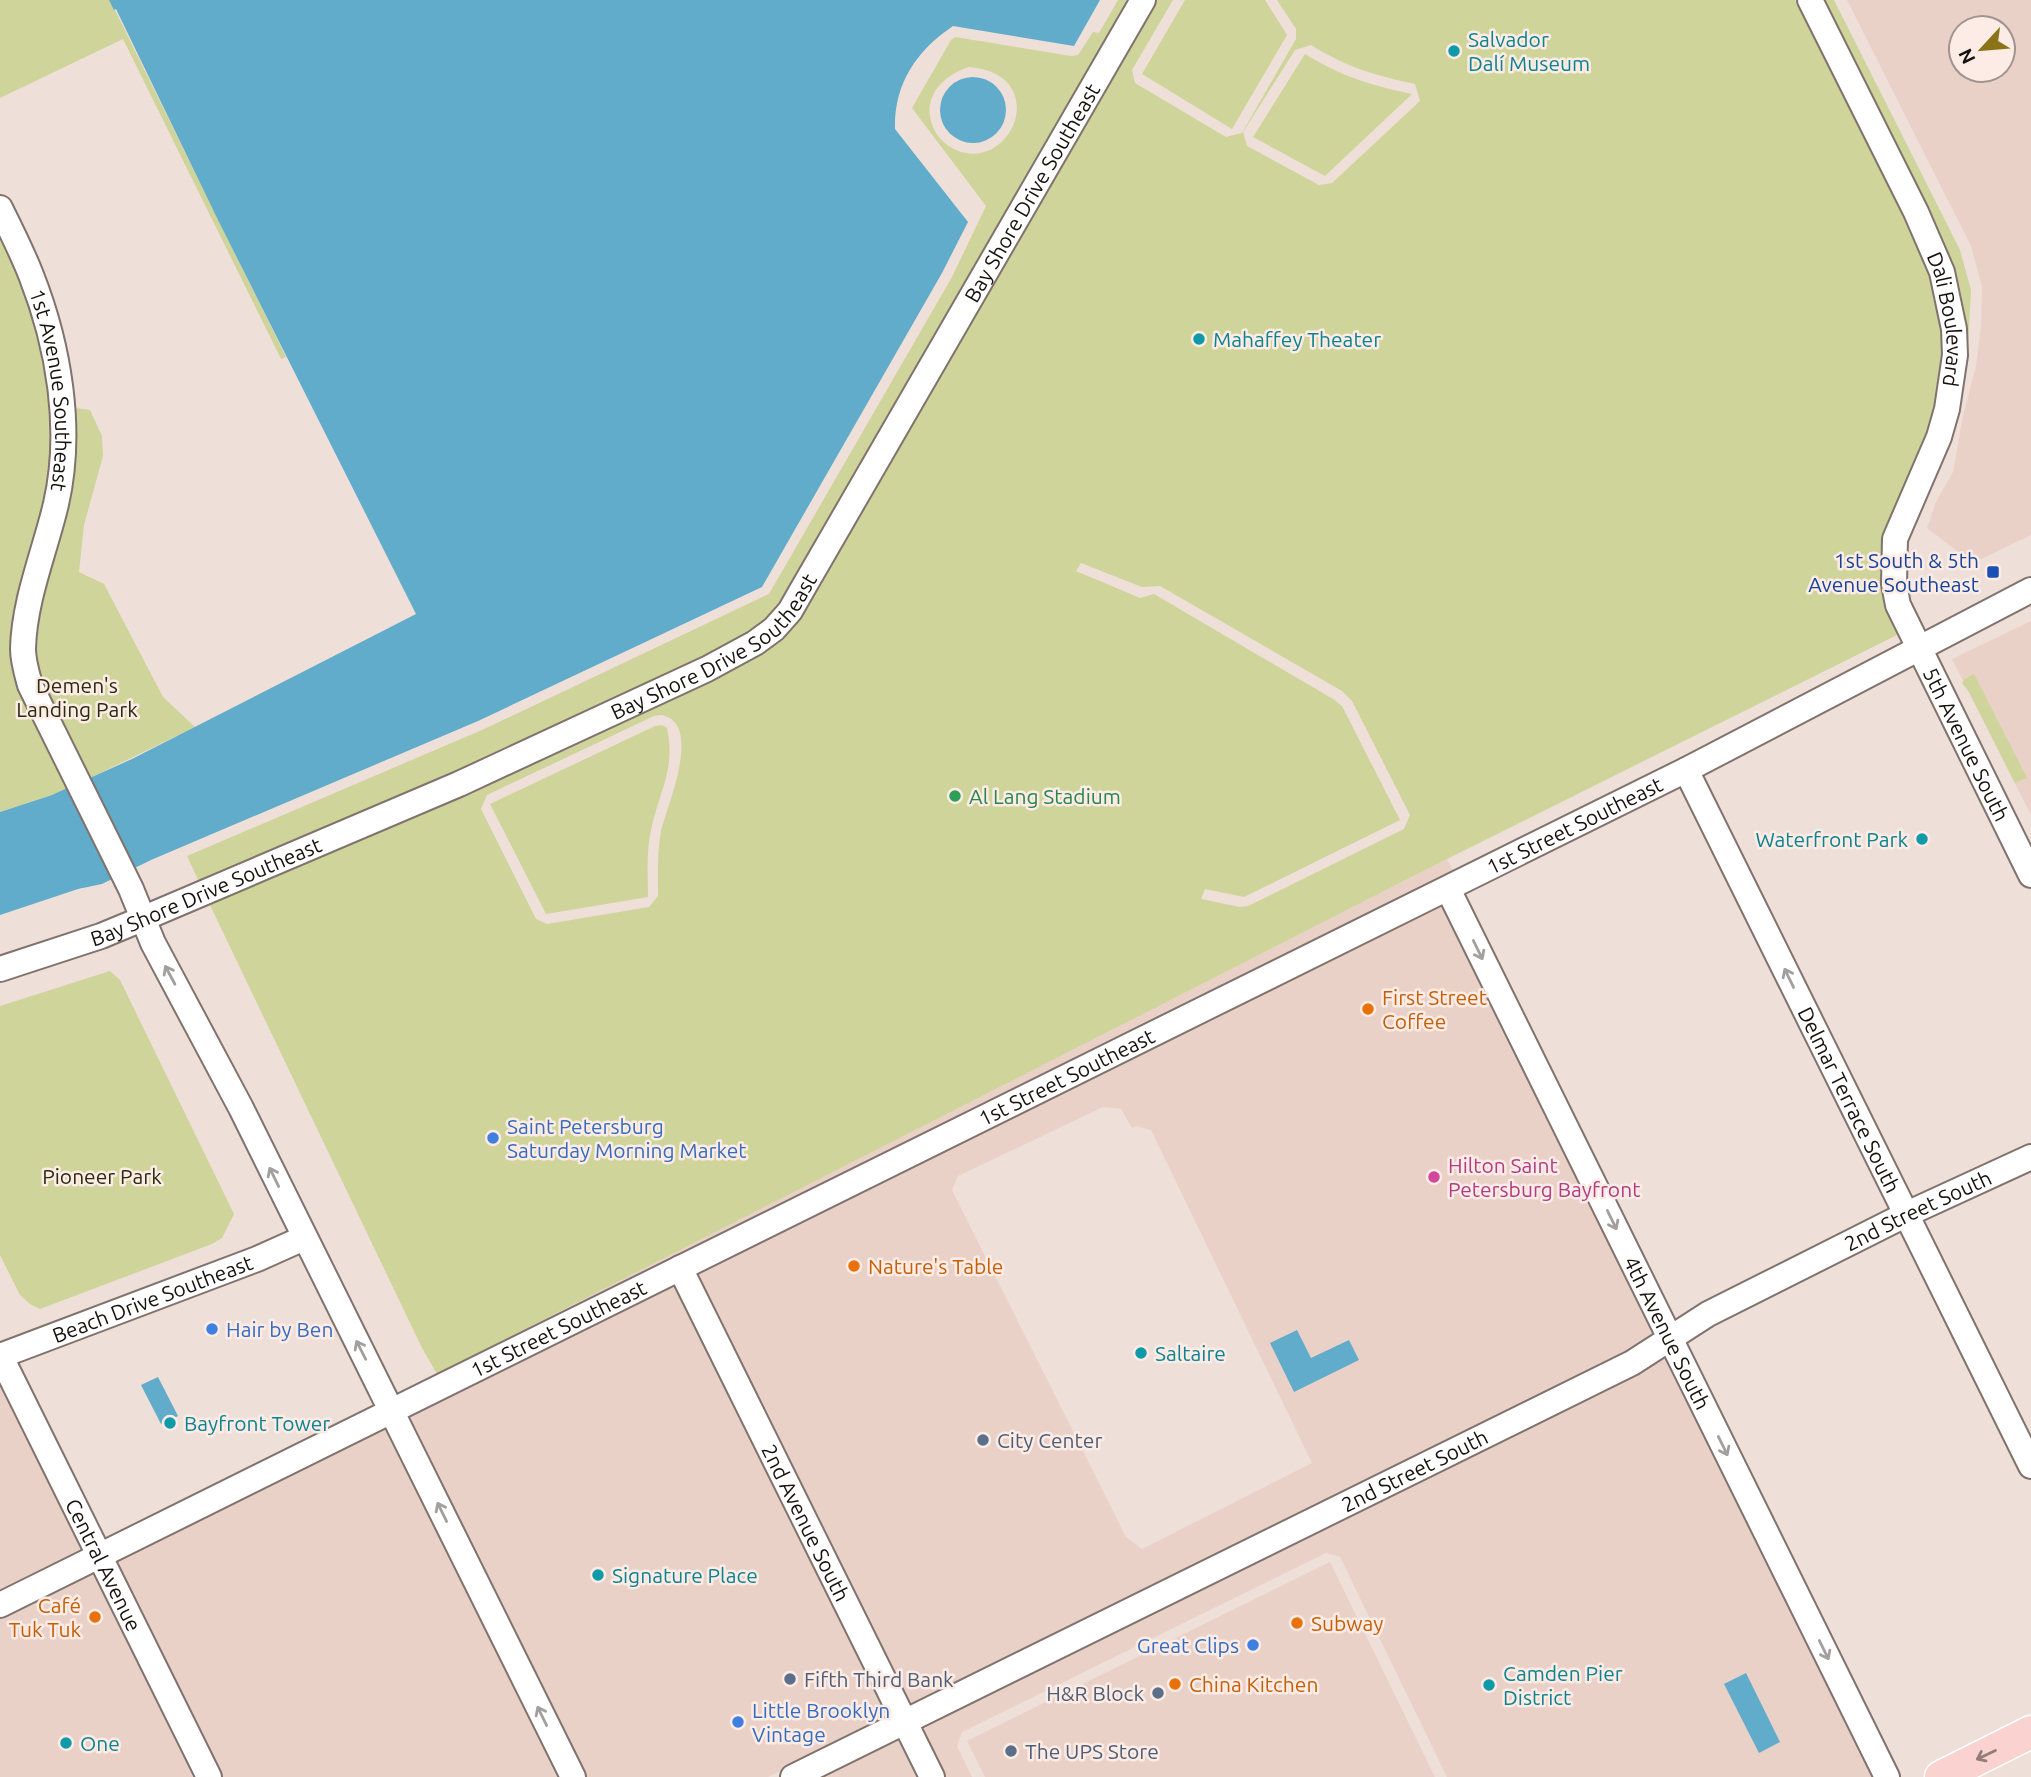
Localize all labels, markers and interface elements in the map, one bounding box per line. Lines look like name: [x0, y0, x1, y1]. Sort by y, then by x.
north arrow: [1947, 14, 2017, 84]
place label: Salvador Dalí Museum: [1468, 27, 1590, 75]
marker: Salvador Dalí Museum: [1446, 43, 1462, 59]
text: N: [1954, 45, 1980, 68]
street label: Bay Shore Drive Southeast: [959, 79, 1104, 306]
street label: Dali Boulevard: [1923, 248, 1967, 388]
street label: 1st Avenue Southeast: [25, 286, 75, 493]
place label: Mahaffey Theater: [1213, 327, 1381, 351]
marker: Mahaffey Theater: [1191, 331, 1207, 347]
place label: 1st South & 5th Avenue Southeast: [1808, 548, 1979, 596]
marker: 1st South & 5th Avenue Southeast: [1985, 564, 2001, 580]
street label: Bay Shore Drive Southeast: [607, 569, 821, 724]
street label: 5th Avenue South: [1919, 663, 2014, 825]
park label: Demen's Landing Park: [16, 673, 138, 721]
street label: 1st Street Southeast: [1483, 772, 1666, 879]
place label: Al Lang Stadium: [969, 784, 1121, 808]
marker: Al Lang Stadium: [947, 788, 963, 804]
place label: Waterfront Park: [1755, 827, 1908, 851]
marker: Waterfront Park: [1914, 831, 1930, 847]
street label: Bay Shore Drive Southeast: [87, 832, 325, 951]
one-way arrow: [1472, 939, 1486, 960]
one-way arrow: [162, 965, 176, 986]
one-way arrow: [1782, 968, 1796, 989]
place label: First Street Coffee: [1382, 985, 1487, 1033]
marker: First Street Coffee: [1360, 1001, 1376, 1017]
street label: Delmar Terrace South: [1793, 1003, 1906, 1197]
street label: 1st Street Southeast: [975, 1023, 1158, 1130]
place label: Saint Petersburg Saturday Morning Market: [507, 1114, 747, 1162]
marker: Saint Petersburg Saturday Morning Market: [485, 1130, 501, 1146]
place label: Hilton Saint Petersburg Bayfront: [1448, 1153, 1640, 1201]
park label: Pioneer Park: [42, 1164, 162, 1188]
street label: 2nd Street South: [1840, 1165, 1995, 1256]
one-way arrow: [267, 1167, 281, 1188]
marker: Hilton Saint Petersburg Bayfront: [1426, 1169, 1442, 1185]
one-way arrow: [1605, 1209, 1619, 1230]
street label: Beach Drive Southeast: [49, 1250, 256, 1347]
street label: 4th Avenue South: [1619, 1252, 1715, 1413]
place label: Nature's Table: [868, 1254, 1003, 1278]
marker: Nature's Table: [846, 1258, 862, 1274]
street label: 1st Street Southeast: [467, 1275, 650, 1382]
place label: Hair by Ben: [226, 1317, 333, 1341]
marker: Hair by Ben: [204, 1321, 220, 1337]
one-way arrow: [353, 1340, 367, 1361]
place label: Saltaire: [1155, 1341, 1226, 1365]
marker: Saltaire: [1133, 1345, 1149, 1361]
place label: Bayfront Tower: [184, 1411, 330, 1435]
marker: Bayfront Tower: [162, 1415, 178, 1431]
street label: 2nd Street South: [1337, 1424, 1492, 1517]
place label: City Center: [997, 1428, 1102, 1452]
marker: City Center: [975, 1432, 991, 1448]
one-way arrow: [1717, 1435, 1731, 1456]
street label: 2nd Avenue South: [757, 1440, 855, 1605]
street label: Central Avenue: [61, 1495, 147, 1635]
one-way arrow: [434, 1502, 448, 1523]
place label: Signature Place: [612, 1563, 758, 1587]
marker: Signature Place: [590, 1567, 606, 1583]
place label: Café Tuk Tuk: [9, 1593, 81, 1641]
marker: Café Tuk Tuk: [87, 1609, 103, 1625]
place label: Subway: [1311, 1611, 1383, 1635]
marker: Subway: [1289, 1615, 1305, 1631]
place label: Great Clips: [1137, 1633, 1239, 1657]
marker: Great Clips: [1245, 1637, 1261, 1653]
one-way arrow: [1818, 1639, 1831, 1660]
place label: Camden Pier District: [1503, 1661, 1623, 1709]
place label: Fifth Third Bank: [804, 1667, 954, 1691]
marker: Fifth Third Bank: [782, 1671, 798, 1687]
place label: China Kitchen: [1189, 1672, 1318, 1696]
marker: China Kitchen: [1167, 1676, 1183, 1692]
marker: Camden Pier District: [1481, 1677, 1497, 1693]
place label: H&R Block: [1046, 1681, 1144, 1705]
marker: H&R Block: [1150, 1685, 1166, 1701]
place label: Little Brooklyn Vintage: [752, 1698, 890, 1746]
one-way arrow: [535, 1706, 549, 1727]
marker: Little Brooklyn Vintage: [730, 1714, 746, 1730]
place label: One: [80, 1731, 120, 1755]
marker: One: [58, 1735, 74, 1751]
place label: The UPS Store: [1025, 1739, 1159, 1763]
marker: The UPS Store: [1003, 1743, 1019, 1759]
one-way arrow: [1976, 1748, 1997, 1762]

